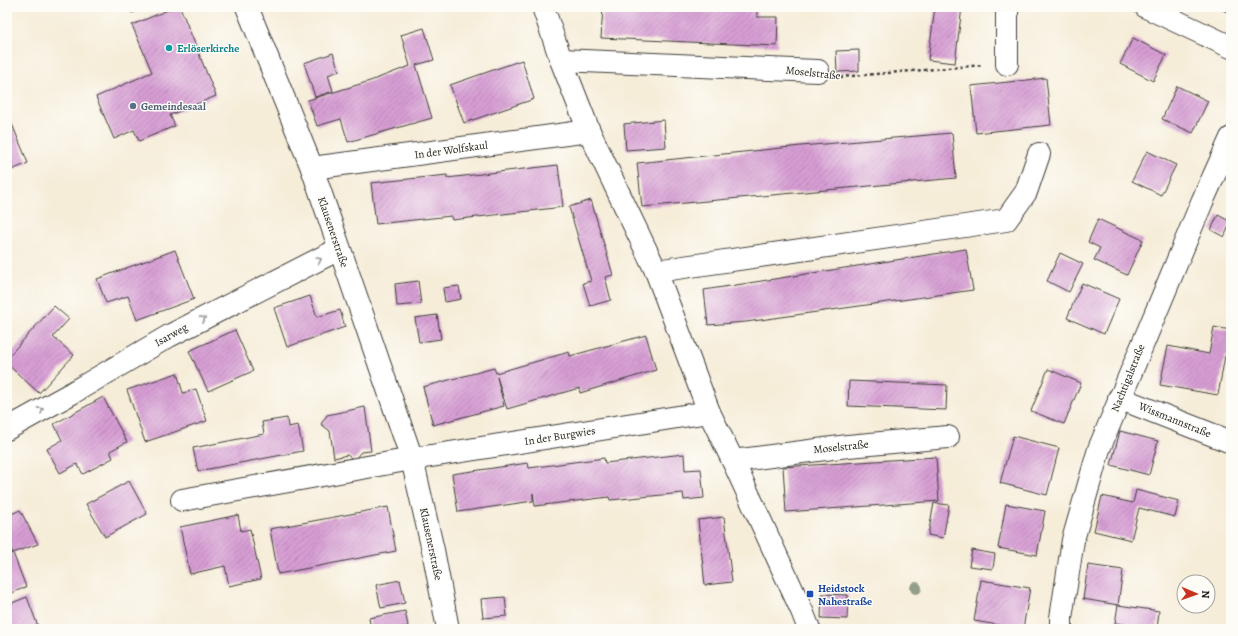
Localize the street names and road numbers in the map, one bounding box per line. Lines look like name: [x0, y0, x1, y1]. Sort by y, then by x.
street label: Moselstraße: [785, 63, 841, 83]
street label: In der Wolfskaul: [413, 137, 489, 163]
street label: Klausenerstraße: [314, 195, 352, 269]
street label: Isarweg: [152, 320, 191, 350]
street label: Nachtigalstraße: [1108, 342, 1148, 414]
street label: Wissmannstraße: [1136, 398, 1213, 441]
street label: In der Burgwies: [523, 423, 597, 449]
street label: Moselstraße: [813, 437, 869, 457]
street label: Klausenerstraße: [416, 506, 446, 582]

